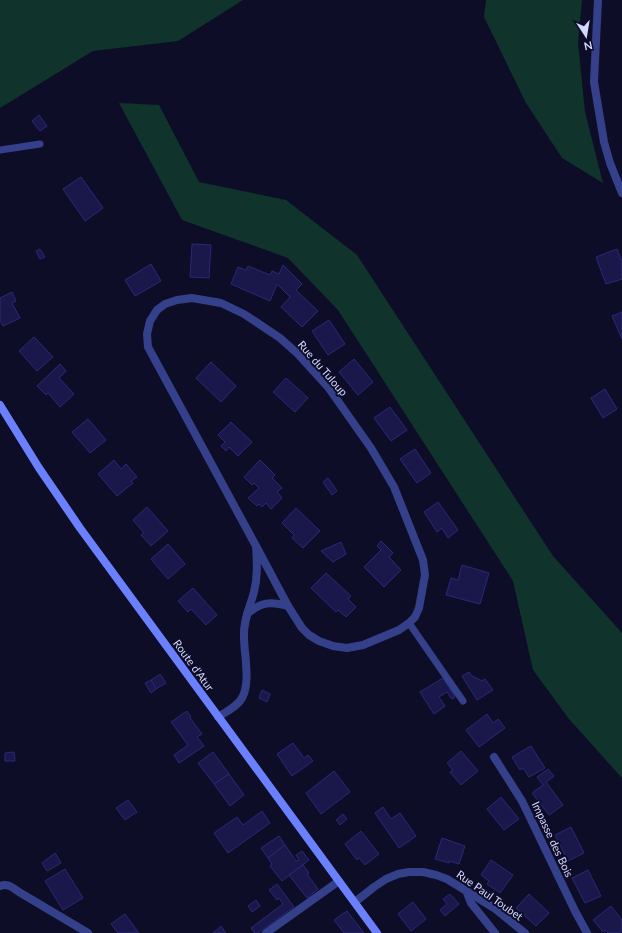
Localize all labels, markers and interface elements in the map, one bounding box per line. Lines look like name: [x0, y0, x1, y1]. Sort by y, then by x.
north arrow: [566, 16, 606, 56]
text: N: [583, 39, 594, 54]
street label: Rue du Tuloup: [296, 338, 350, 398]
street label: Route d'Atur: [171, 637, 217, 693]
street label: Impasse des Bois: [530, 799, 576, 879]
street label: Rue Paul Toubet: [454, 867, 526, 923]

